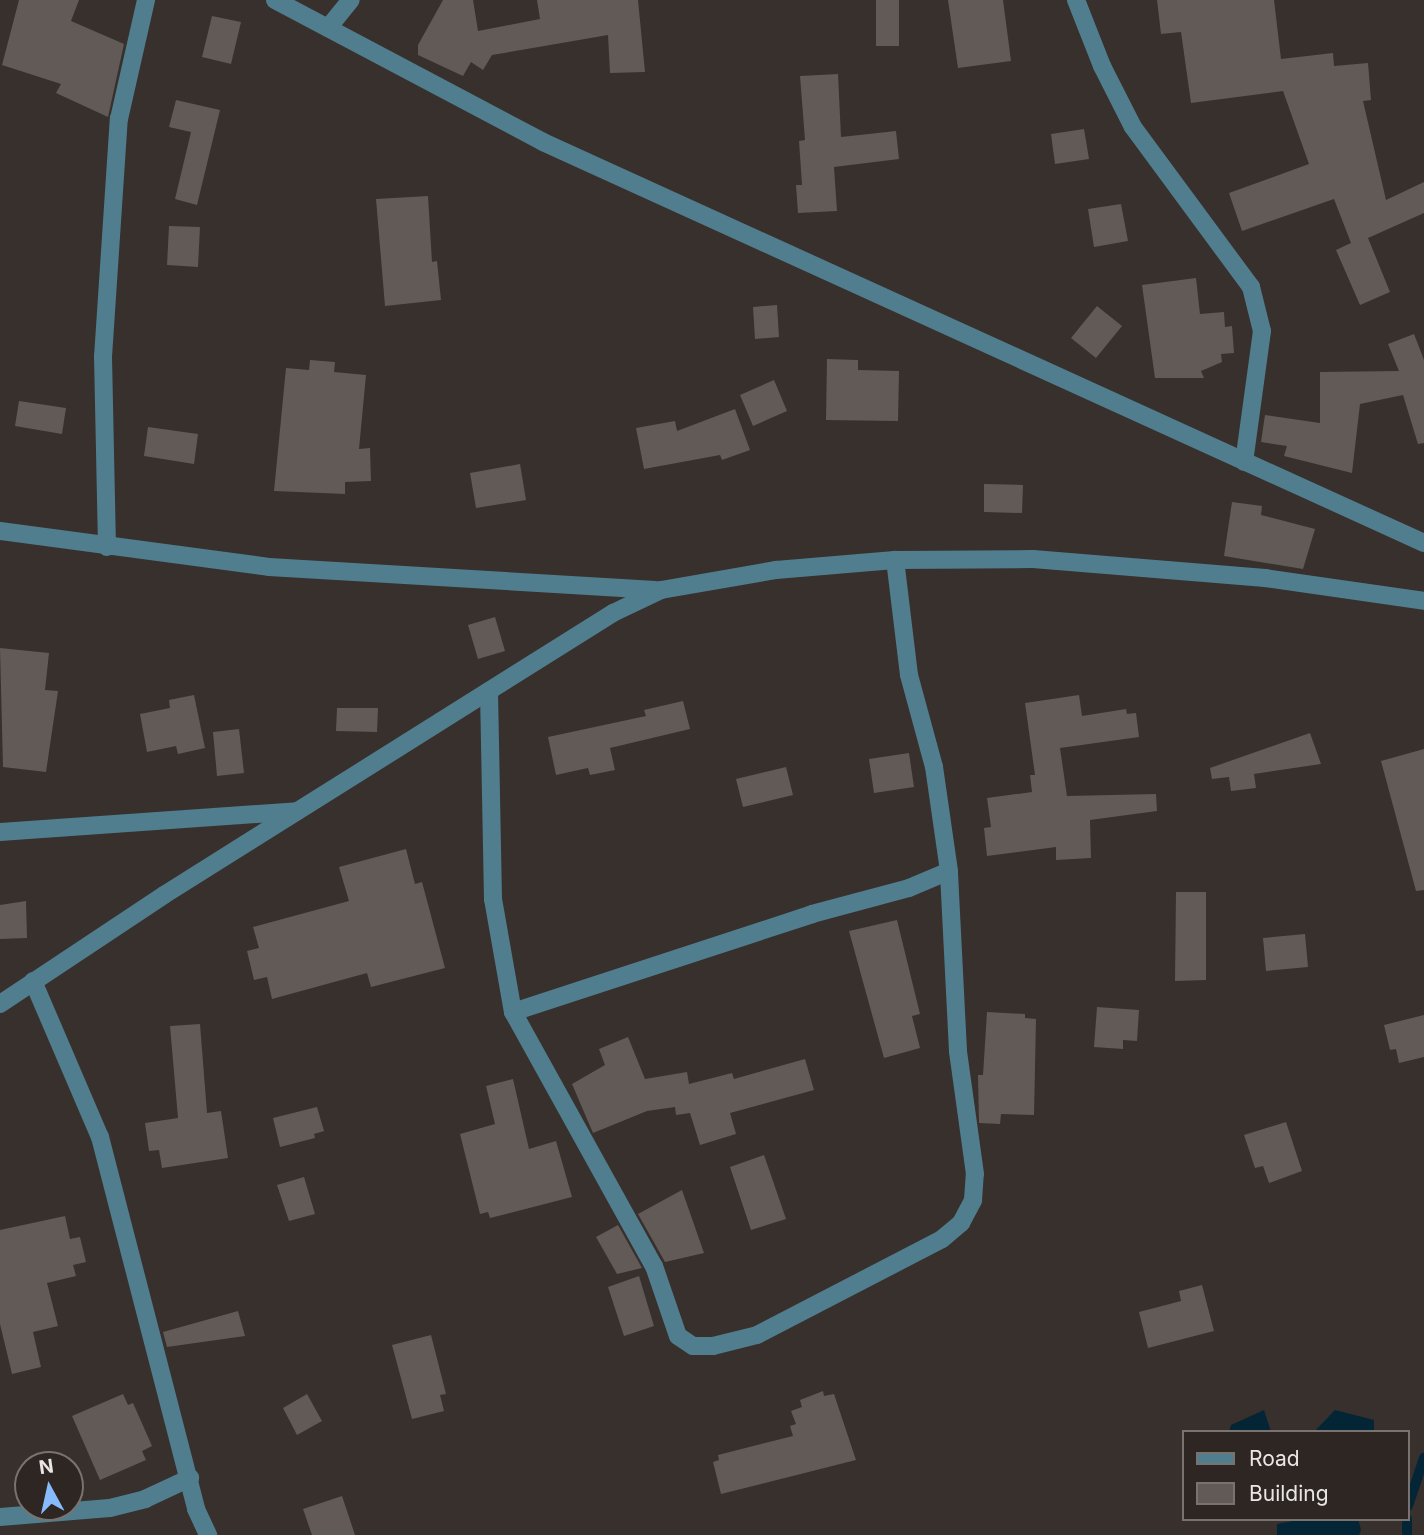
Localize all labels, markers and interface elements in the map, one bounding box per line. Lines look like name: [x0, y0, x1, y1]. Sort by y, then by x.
legend: [1182, 1430, 1410, 1521]
text: Road: [1249, 1446, 1300, 1471]
north arrow: [14, 1451, 84, 1521]
text: N: [38, 1454, 55, 1479]
text: Building: [1249, 1481, 1329, 1506]

